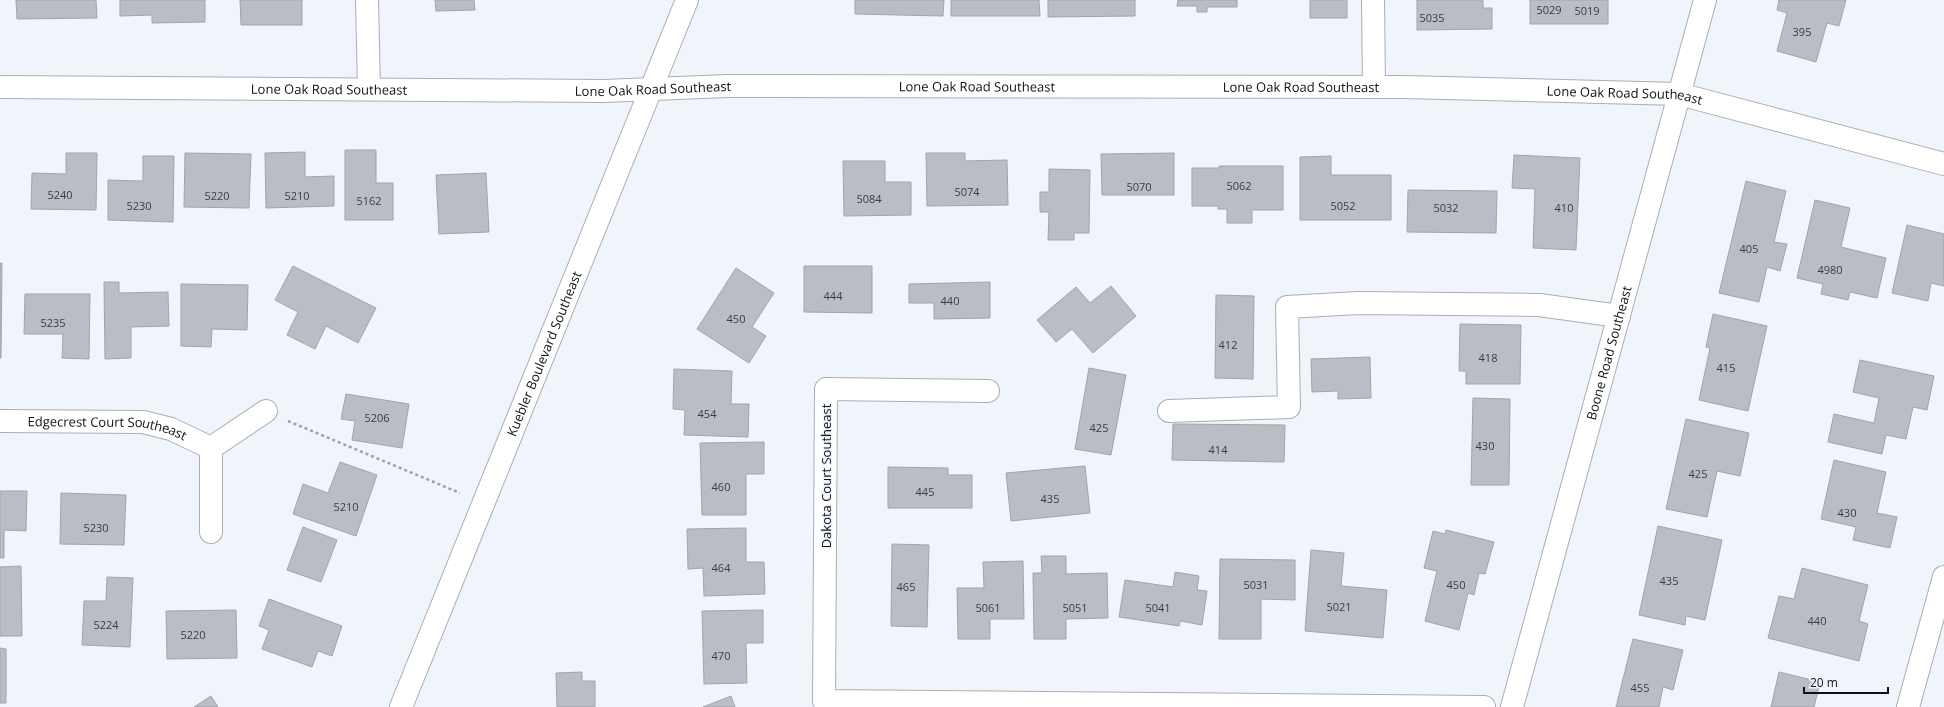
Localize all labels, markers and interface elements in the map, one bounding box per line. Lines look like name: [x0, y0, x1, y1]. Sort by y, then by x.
house number: 5029: [1536, 2, 1562, 17]
house number: 5019: [1574, 3, 1600, 18]
house number: 5035: [1419, 10, 1445, 25]
house number: 395: [1793, 24, 1811, 39]
street label: Lone Oak Road Southeast: [575, 77, 731, 100]
street label: Lone Oak Road Southeast: [899, 77, 1055, 95]
street label: Lone Oak Road Southeast: [1223, 78, 1379, 96]
street label: Lone Oak Road Southeast: [251, 80, 408, 99]
street label: Lone Oak Road Southeast: [1546, 82, 1705, 109]
house number: 5062: [1226, 178, 1252, 193]
house number: 5070: [1126, 179, 1152, 194]
house number: 5074: [954, 184, 980, 199]
house number: 5240: [47, 187, 73, 202]
house number: 5220: [204, 188, 230, 203]
house number: 5210: [284, 188, 310, 203]
house number: 5084: [856, 191, 882, 206]
house number: 5162: [356, 193, 382, 208]
house number: 5230: [126, 198, 152, 213]
house number: 5052: [1330, 198, 1356, 213]
house number: 5032: [1433, 200, 1459, 215]
house number: 410: [1555, 200, 1573, 215]
house number: 405: [1740, 241, 1758, 256]
house number: 4980: [1817, 262, 1843, 277]
street label: Kuebler Boulevard Southeast: [502, 268, 586, 439]
street label: Boone Road Southeast: [1582, 284, 1636, 422]
house number: 444: [824, 288, 843, 303]
house number: 440: [941, 293, 959, 308]
house number: 450: [727, 311, 745, 326]
house number: 5235: [40, 315, 66, 330]
house number: 412: [1219, 337, 1237, 352]
house number: 418: [1479, 350, 1497, 365]
house number: 415: [1717, 360, 1735, 375]
street label: Dakota Court Southeast: [817, 403, 835, 548]
house number: 454: [698, 406, 717, 421]
house number: 5206: [364, 410, 390, 425]
street label: Edgecrest Court Southeast: [27, 412, 190, 444]
house number: 425: [1090, 420, 1108, 435]
house number: 430: [1476, 438, 1494, 453]
house number: 414: [1209, 442, 1228, 457]
house number: 425: [1689, 466, 1707, 481]
house number: 460: [712, 479, 730, 494]
house number: 445: [916, 484, 934, 499]
house number: 435: [1041, 491, 1059, 506]
house number: 5210: [333, 499, 359, 514]
house number: 430: [1838, 505, 1856, 520]
house number: 5230: [83, 520, 109, 535]
house number: 464: [712, 560, 731, 575]
house number: 435: [1660, 573, 1678, 588]
house number: 5031: [1243, 577, 1269, 592]
house number: 450: [1447, 577, 1465, 592]
house number: 465: [897, 579, 915, 594]
house number: 5021: [1326, 599, 1352, 614]
house number: 5061: [975, 600, 1001, 615]
house number: 5051: [1062, 600, 1088, 615]
house number: 5041: [1145, 600, 1171, 615]
house number: 440: [1808, 613, 1826, 628]
house number: 5224: [93, 617, 119, 632]
house number: 5220: [180, 627, 206, 642]
house number: 470: [712, 648, 730, 663]
scale bar: [1804, 669, 1888, 695]
text: 20 m: [1810, 674, 1838, 691]
house number: 455: [1631, 680, 1649, 695]

